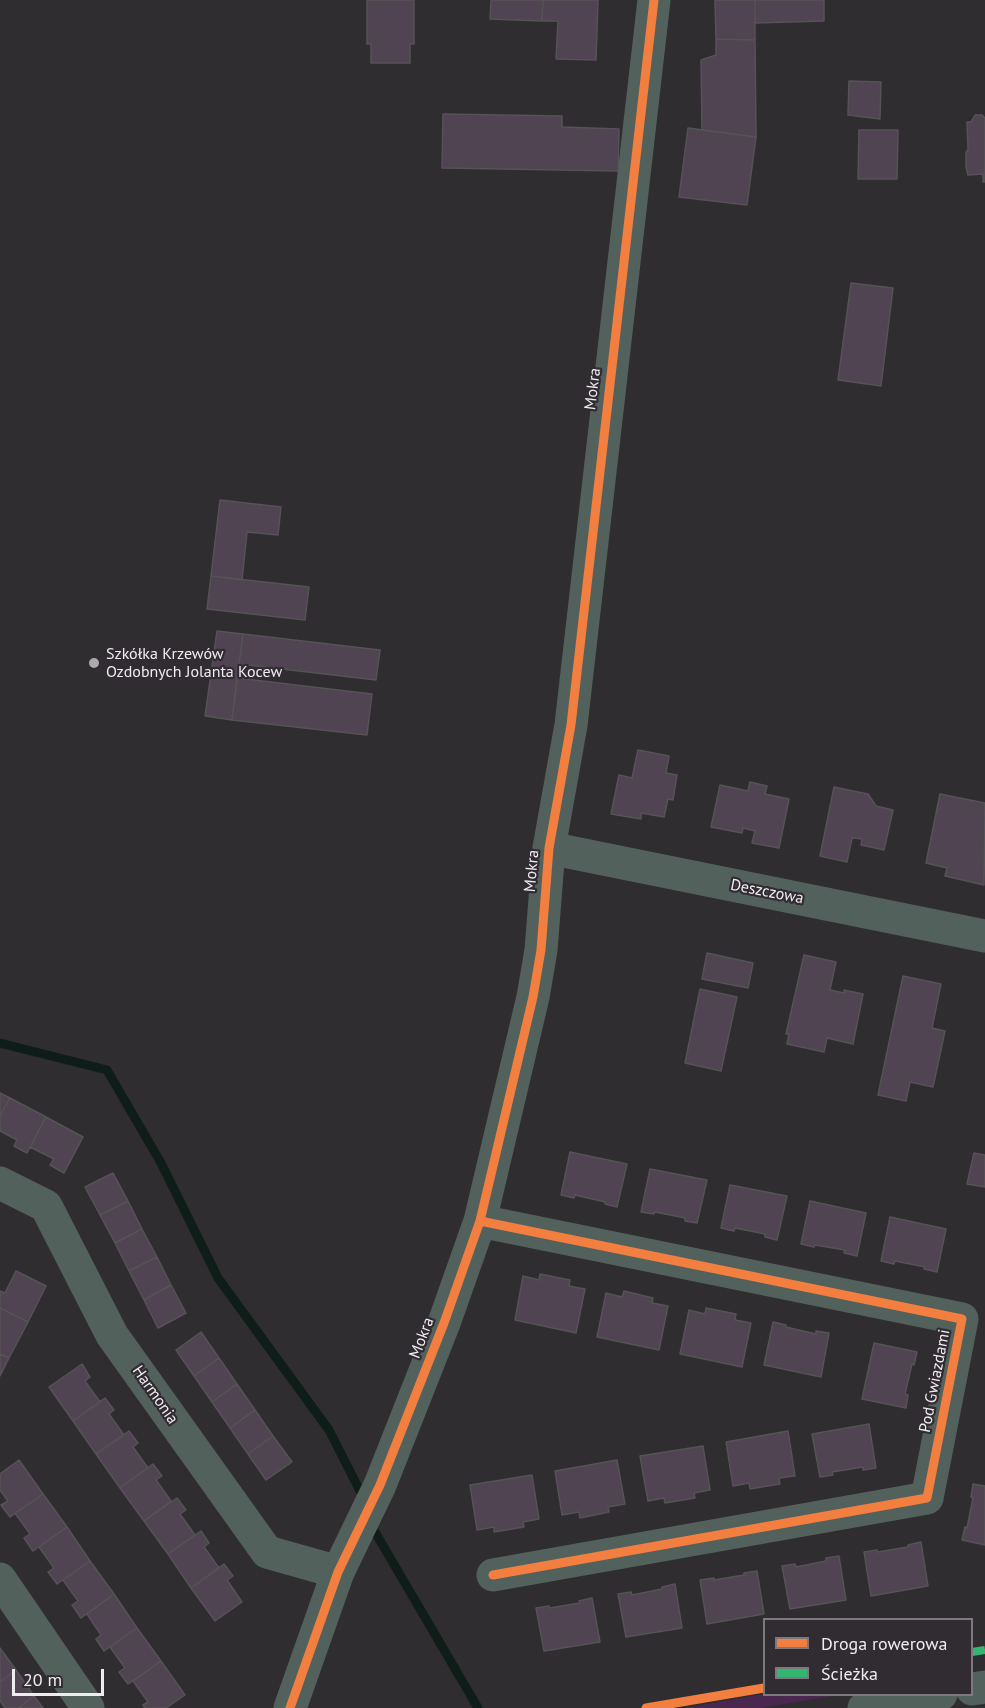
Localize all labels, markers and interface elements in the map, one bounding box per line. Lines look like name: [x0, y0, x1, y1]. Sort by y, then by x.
street label: Mokra: [581, 367, 605, 411]
place label: Szkółka Krzewów Ozdobnych Jolanta Kocew: [106, 644, 282, 682]
marker: Szkółka Krzewów Ozdobnych Jolanta Kocew: [87, 656, 101, 670]
street label: Mokra: [521, 849, 543, 893]
street label: Deszczowa: [729, 875, 805, 909]
street label: Mokra: [405, 1315, 439, 1361]
street label: Pod Gwiazdami: [916, 1328, 954, 1434]
street label: Harmonia: [128, 1362, 182, 1428]
legend: [763, 1618, 973, 1696]
text: Droga rowerowa: [821, 1632, 947, 1655]
scale bar: [15, 1657, 106, 1695]
text: Ścieżka: [821, 1662, 878, 1685]
text: 20 m: [23, 1668, 62, 1691]

